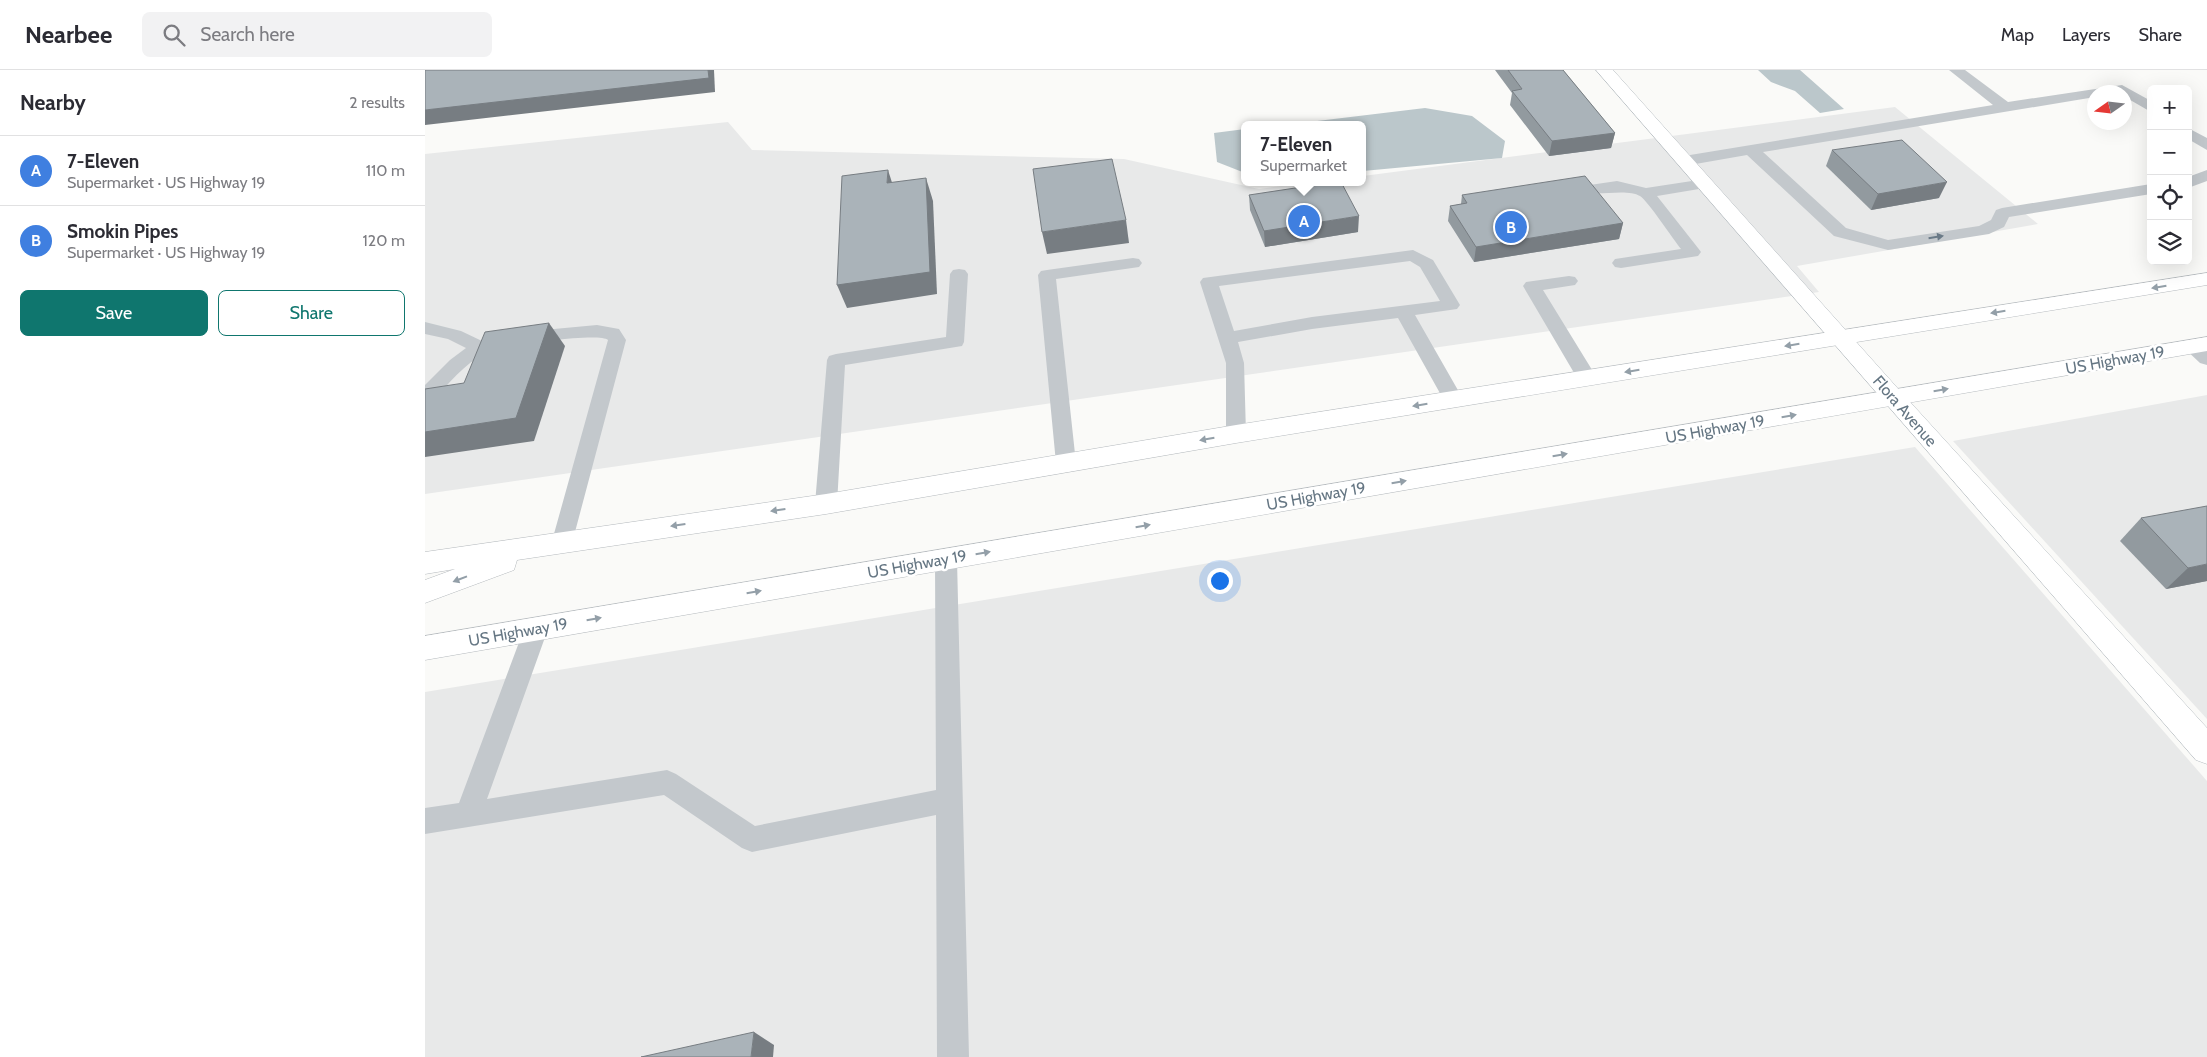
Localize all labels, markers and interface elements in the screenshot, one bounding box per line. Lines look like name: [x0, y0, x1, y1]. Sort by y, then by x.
search box: [142, 12, 492, 57]
text: Nearbee: [25, 20, 112, 49]
icon: search: [160, 21, 188, 49]
text: Search here: [200, 23, 295, 46]
text: Map: [2001, 24, 2034, 46]
text: Layers: [2062, 24, 2111, 46]
text: Share: [2139, 24, 2182, 46]
north arrow: [2087, 85, 2132, 130]
map controls: [2147, 85, 2192, 265]
button: +: [2147, 85, 2192, 130]
text: Nearby: [20, 90, 86, 115]
text: 2 results: [349, 93, 405, 112]
popup: [1241, 121, 1366, 186]
button: −: [2147, 130, 2192, 175]
text: 7-Eleven: [1260, 133, 1332, 156]
text: 7-Eleven: [67, 150, 139, 173]
text: Supermarket: [1260, 156, 1347, 175]
text: A: [31, 161, 41, 180]
text: 110 m: [366, 161, 405, 180]
text: Supermarket · US Highway 19: [67, 173, 265, 192]
button: locate: [2147, 175, 2192, 220]
pin: A: [1288, 202, 1320, 240]
pin: B: [1495, 208, 1527, 246]
text: Smokin Pipes: [67, 220, 178, 243]
button: layers: [2147, 220, 2192, 265]
text: B: [31, 231, 41, 250]
text: 120 m: [363, 231, 405, 250]
one-way arrow: [1929, 233, 1945, 241]
text: Supermarket · US Highway 19: [67, 243, 265, 262]
one-way arrow: [2151, 283, 2167, 291]
button: Save: [20, 290, 208, 336]
button: Share: [218, 290, 405, 336]
one-way arrow: [1990, 309, 2006, 317]
one-way arrow: [1784, 342, 1800, 350]
street label: US Highway 19: [2064, 342, 2166, 378]
one-way arrow: [1624, 367, 1640, 375]
street label: Flora Avenue: [1869, 372, 1941, 450]
one-way arrow: [1934, 386, 1950, 394]
one-way arrow: [1411, 401, 1427, 409]
street label: US Highway 19: [1664, 411, 1766, 447]
one-way arrow: [1781, 412, 1797, 420]
one-way arrow: [1199, 435, 1215, 443]
one-way arrow: [1552, 451, 1568, 459]
street label: US Highway 19: [1265, 478, 1367, 514]
one-way arrow: [1392, 478, 1408, 486]
one-way arrow: [770, 507, 786, 515]
one-way arrow: [670, 521, 686, 529]
one-way arrow: [1136, 521, 1152, 529]
street label: US Highway 19: [866, 546, 968, 582]
one-way arrow: [976, 549, 992, 557]
your location: [1207, 568, 1233, 594]
one-way arrow: [452, 575, 467, 583]
one-way arrow: [746, 588, 762, 596]
street label: US Highway 19: [467, 614, 569, 650]
one-way arrow: [586, 615, 602, 623]

